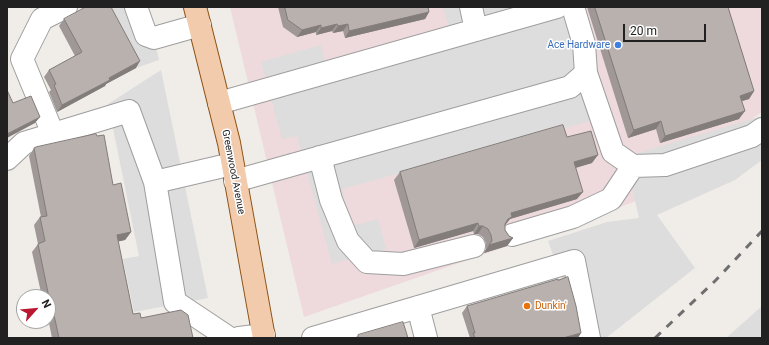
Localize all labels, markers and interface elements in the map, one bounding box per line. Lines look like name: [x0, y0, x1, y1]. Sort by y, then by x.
scale bar: [625, 16, 708, 42]
text: 20 m: [630, 24, 657, 38]
place label: Ace Hardware: [547, 39, 610, 51]
marker: Ace Hardware: [613, 40, 623, 50]
street label: Greenwood Avenue: [219, 129, 247, 215]
north arrow: [16, 289, 56, 329]
text: N: [39, 297, 54, 310]
place label: Dunkin': [535, 300, 567, 312]
marker: Dunkin': [522, 301, 532, 311]

